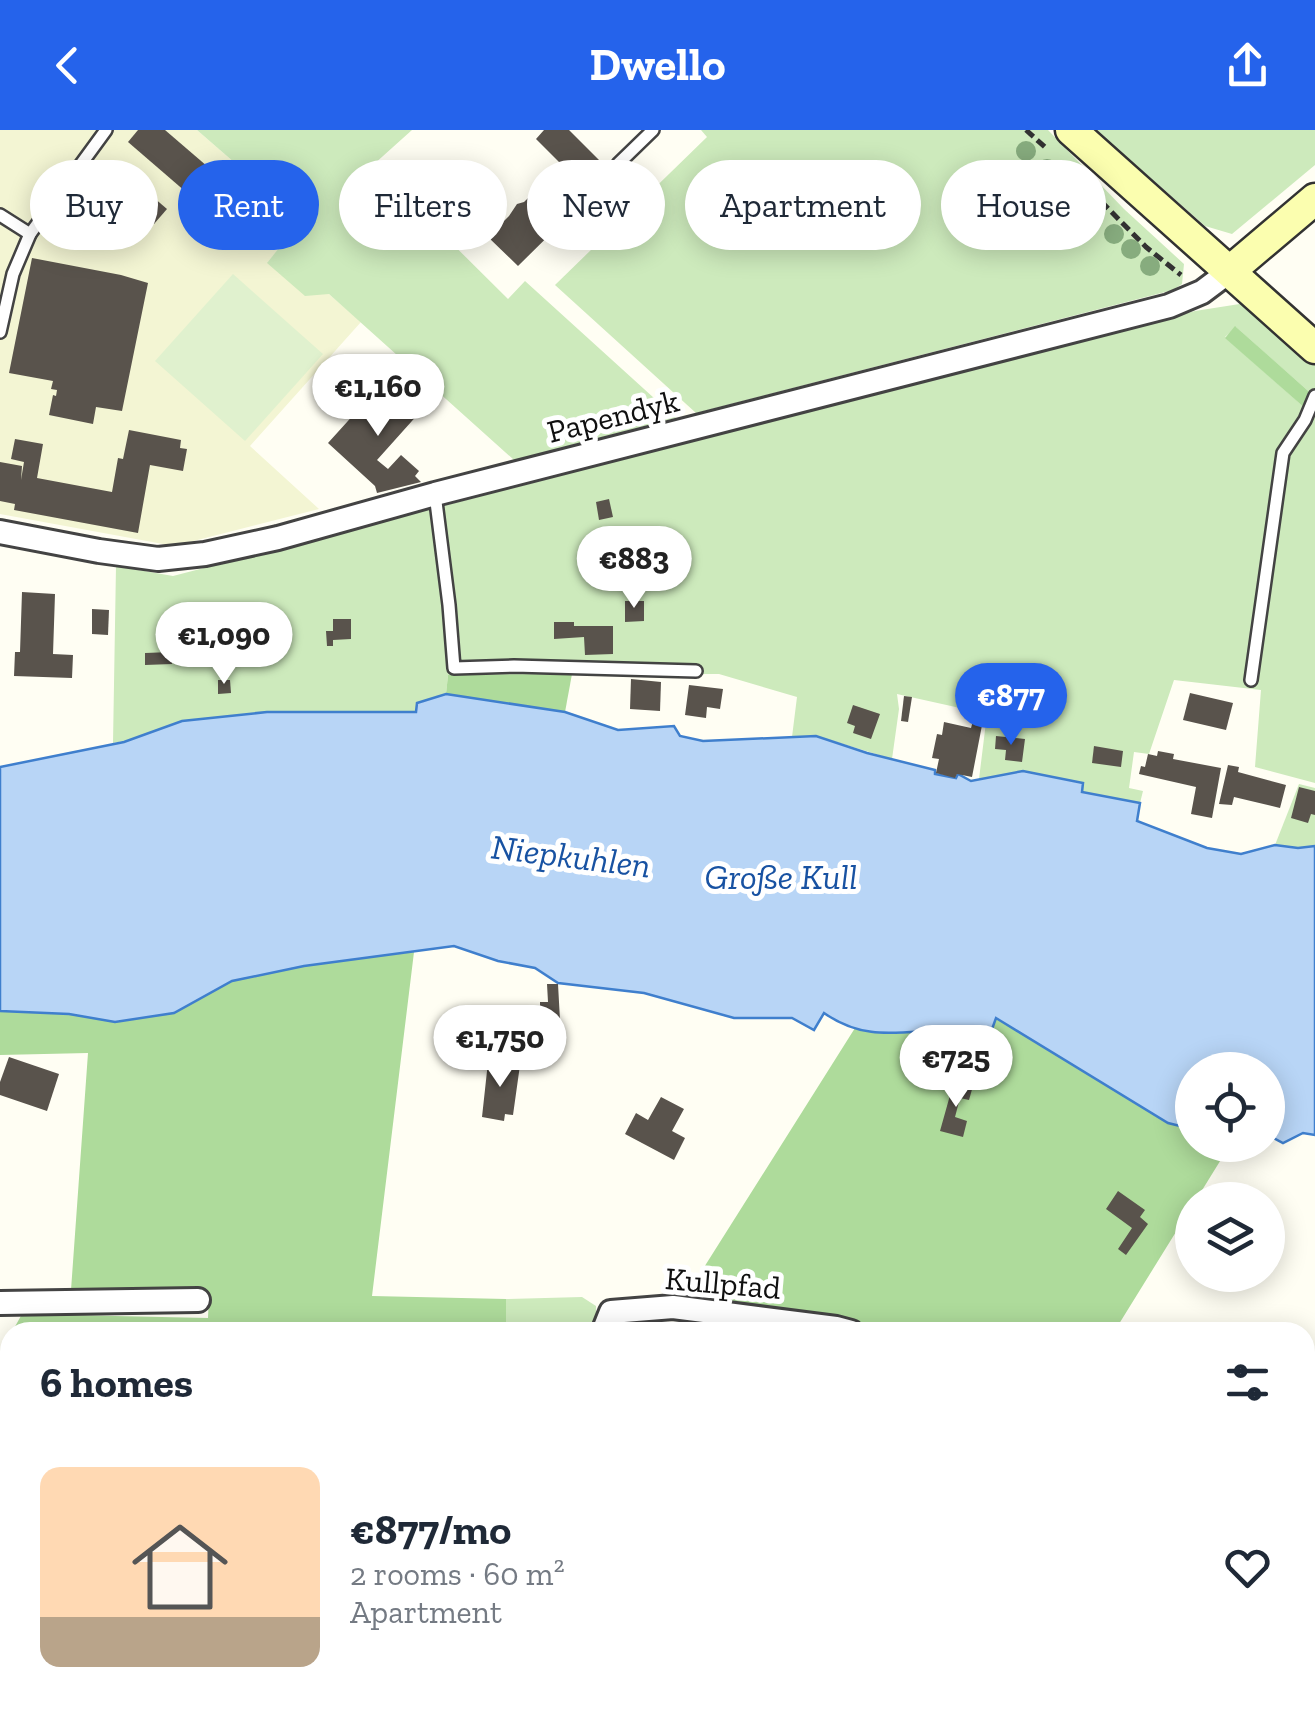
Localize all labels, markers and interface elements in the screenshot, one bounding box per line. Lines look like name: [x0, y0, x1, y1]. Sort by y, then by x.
icon: back: [40, 38, 95, 93]
text: Dwello: [590, 38, 725, 92]
icon: share: [1220, 38, 1275, 93]
chip: Buy: [30, 160, 158, 250]
chip: Rent: [178, 160, 319, 250]
chip: Filters: [339, 160, 507, 250]
chip: New: [527, 160, 665, 250]
chip: Apartment: [685, 160, 921, 250]
chip: House: [941, 160, 1106, 250]
pin: €1,160: [297, 354, 459, 439]
text: €1,160: [334, 367, 422, 405]
street label: Papendyk: [543, 381, 683, 451]
pin: €883: [575, 526, 693, 611]
text: €883: [599, 539, 669, 577]
pin: €1,090: [143, 602, 305, 687]
text: €1,090: [178, 615, 270, 653]
pin: €877: [952, 663, 1070, 748]
text: €877: [977, 676, 1045, 714]
water label: Niepkuhlen: [489, 825, 653, 887]
water label: Große Kull: [705, 856, 857, 898]
pin: €1,750: [419, 1005, 581, 1090]
text: €1,750: [455, 1018, 545, 1056]
pin: €725: [897, 1025, 1015, 1110]
text: €725: [922, 1038, 990, 1076]
map controls: [1175, 1052, 1285, 1292]
button: locate: [1175, 1052, 1285, 1162]
button: layers: [1175, 1182, 1285, 1292]
street label: Kullpfad: [664, 1259, 783, 1307]
icon: filters: [1220, 1355, 1275, 1410]
text: 6 homes: [40, 1357, 193, 1408]
text: €877/mo: [350, 1504, 511, 1555]
icon: home: [120, 1507, 240, 1627]
icon: heart: [1220, 1540, 1275, 1595]
text: 2 rooms · 60 m²: [350, 1555, 565, 1593]
text: Apartment: [350, 1593, 502, 1631]

